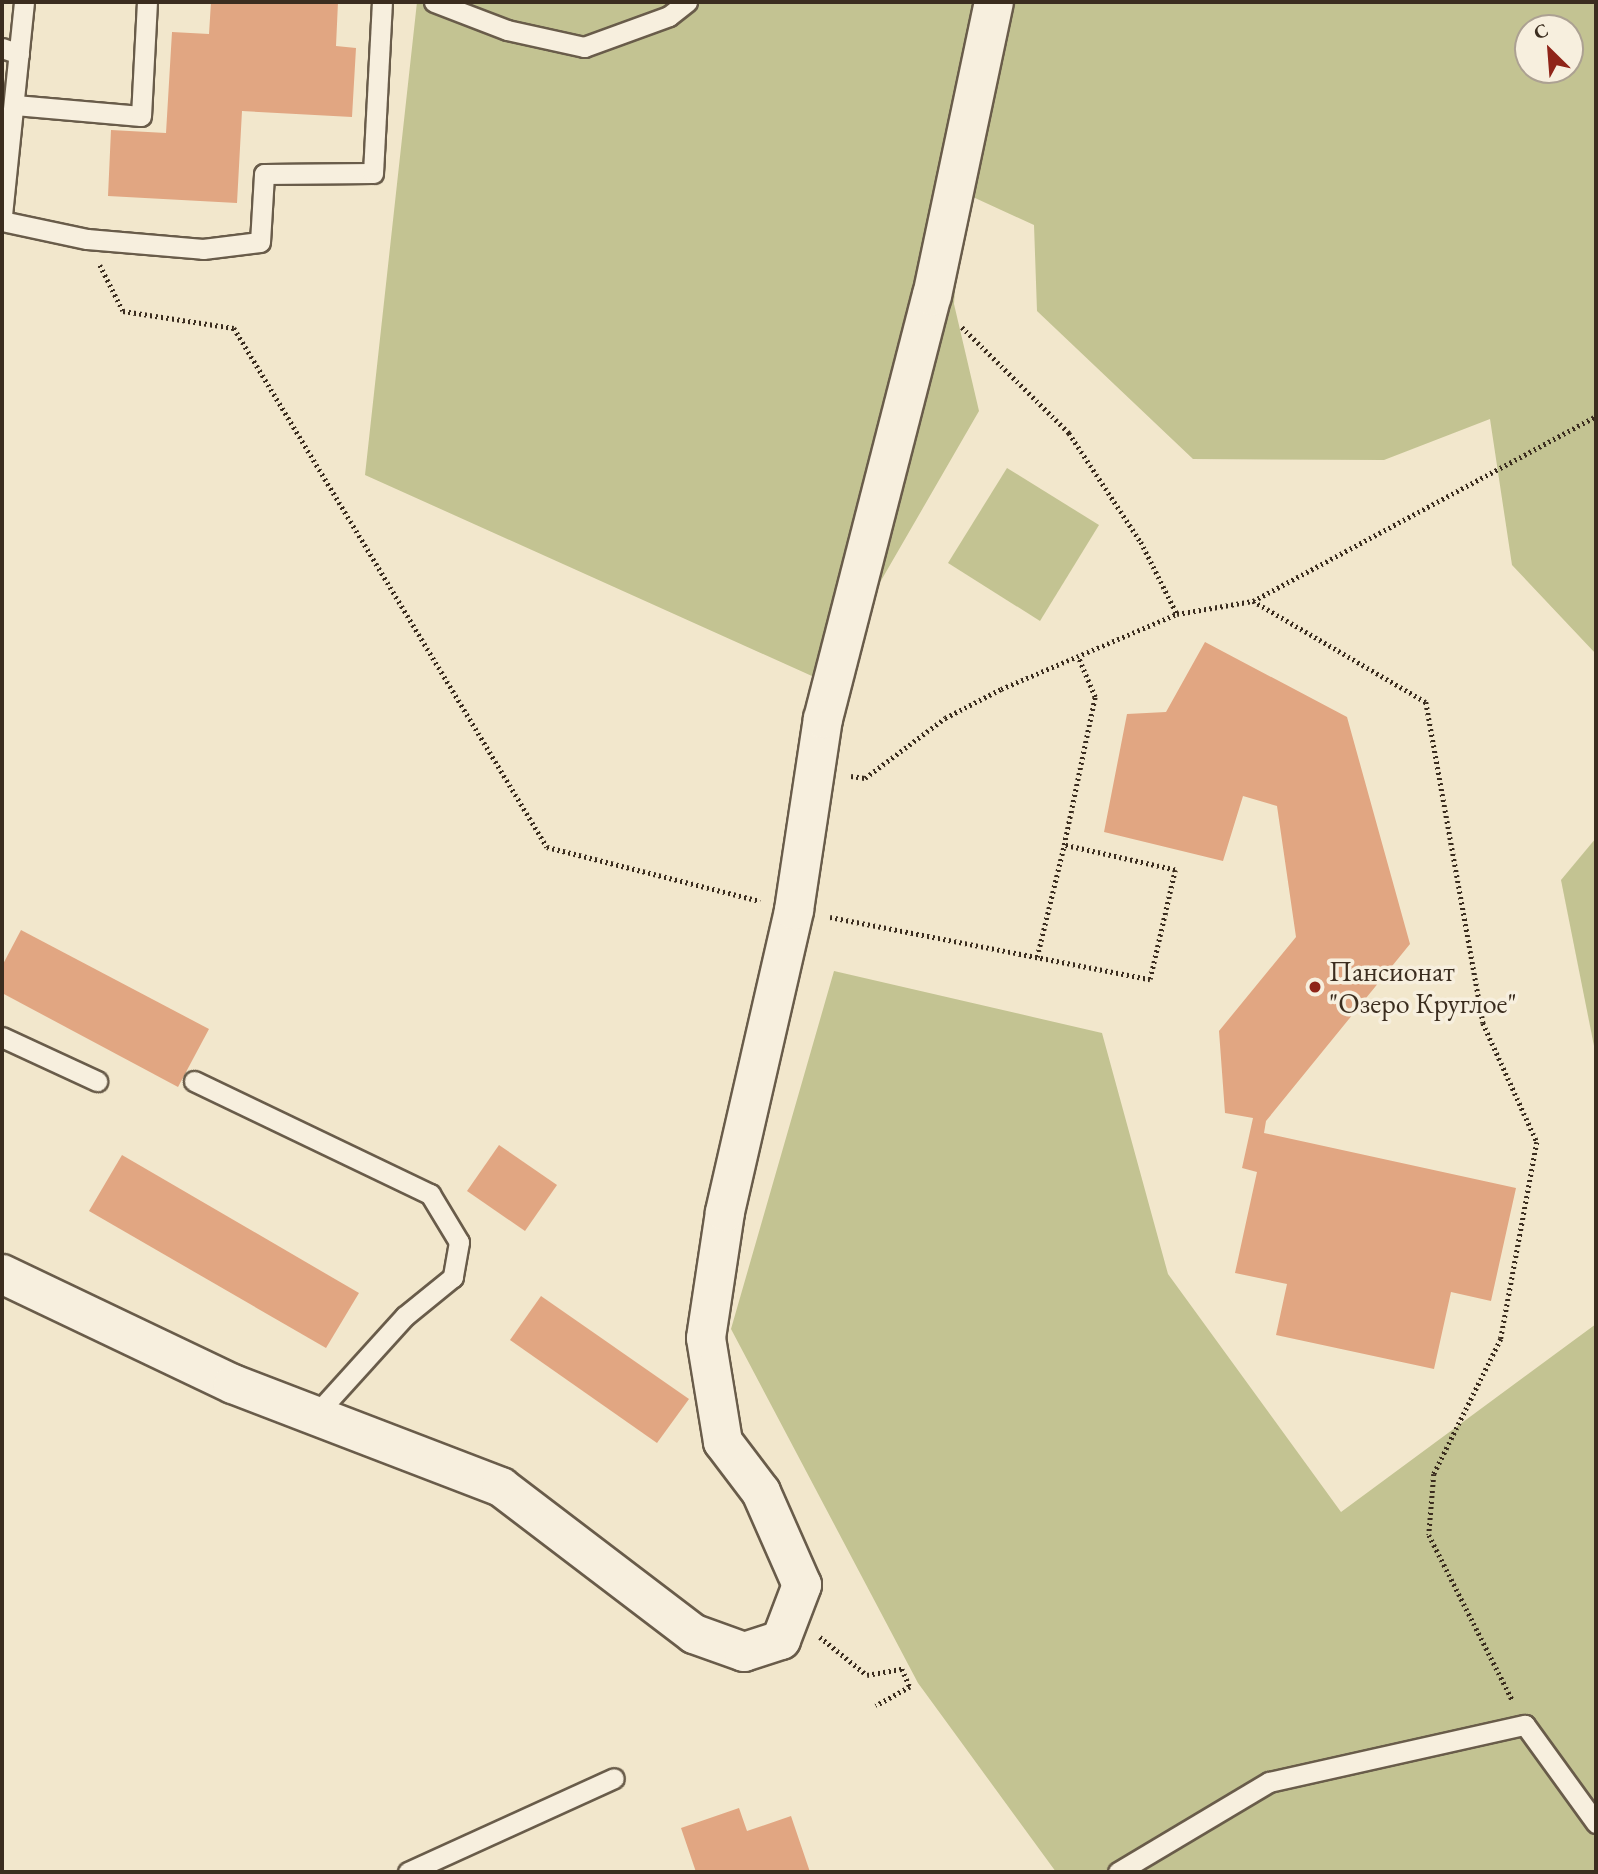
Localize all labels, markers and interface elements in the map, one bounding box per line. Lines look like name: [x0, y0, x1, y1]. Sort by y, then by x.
north arrow: [1514, 14, 1584, 84]
text: С: [1529, 17, 1552, 46]
place label: Пансионат "Озеро Круглое": [1329, 954, 1517, 1020]
marker: Пансионат "Озеро Круглое": [1307, 979, 1323, 995]

